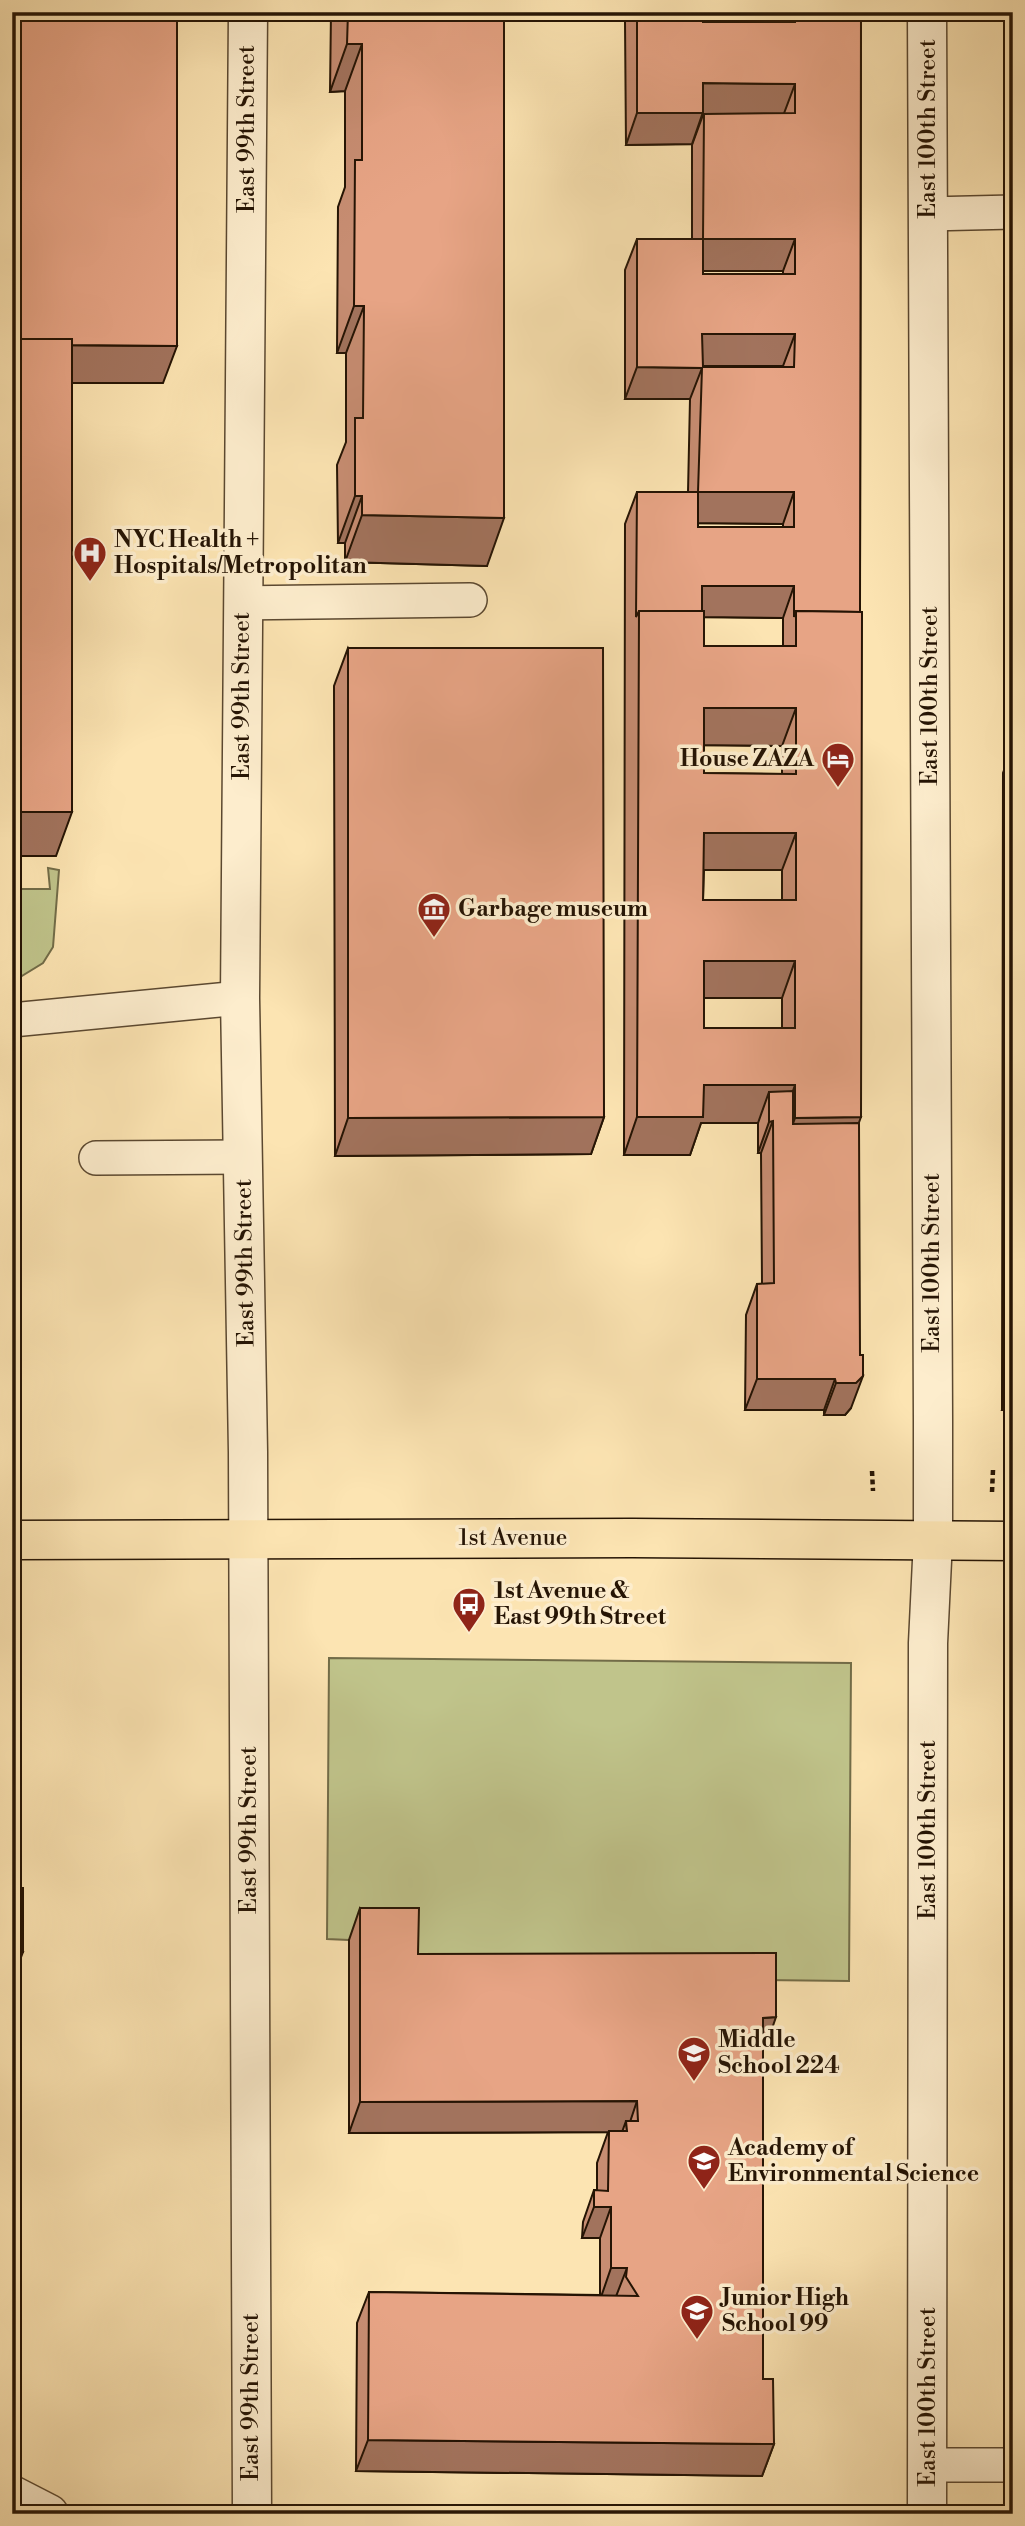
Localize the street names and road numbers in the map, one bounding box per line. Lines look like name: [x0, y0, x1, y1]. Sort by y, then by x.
street label: East 100th Street: [914, 39, 942, 219]
street label: East 99th Street: [233, 45, 261, 213]
street label: East 100th Street: [916, 606, 944, 786]
street label: East 99th Street: [228, 612, 256, 780]
street label: East 100th Street: [918, 1173, 946, 1353]
street label: East 99th Street: [230, 1179, 260, 1347]
street label: 1st Avenue: [459, 1524, 567, 1552]
street label: East 100th Street: [914, 1740, 942, 1920]
street label: East 99th Street: [235, 1746, 263, 1914]
street label: East 100th Street: [914, 2307, 942, 2487]
street label: East 99th Street: [237, 2313, 265, 2481]

